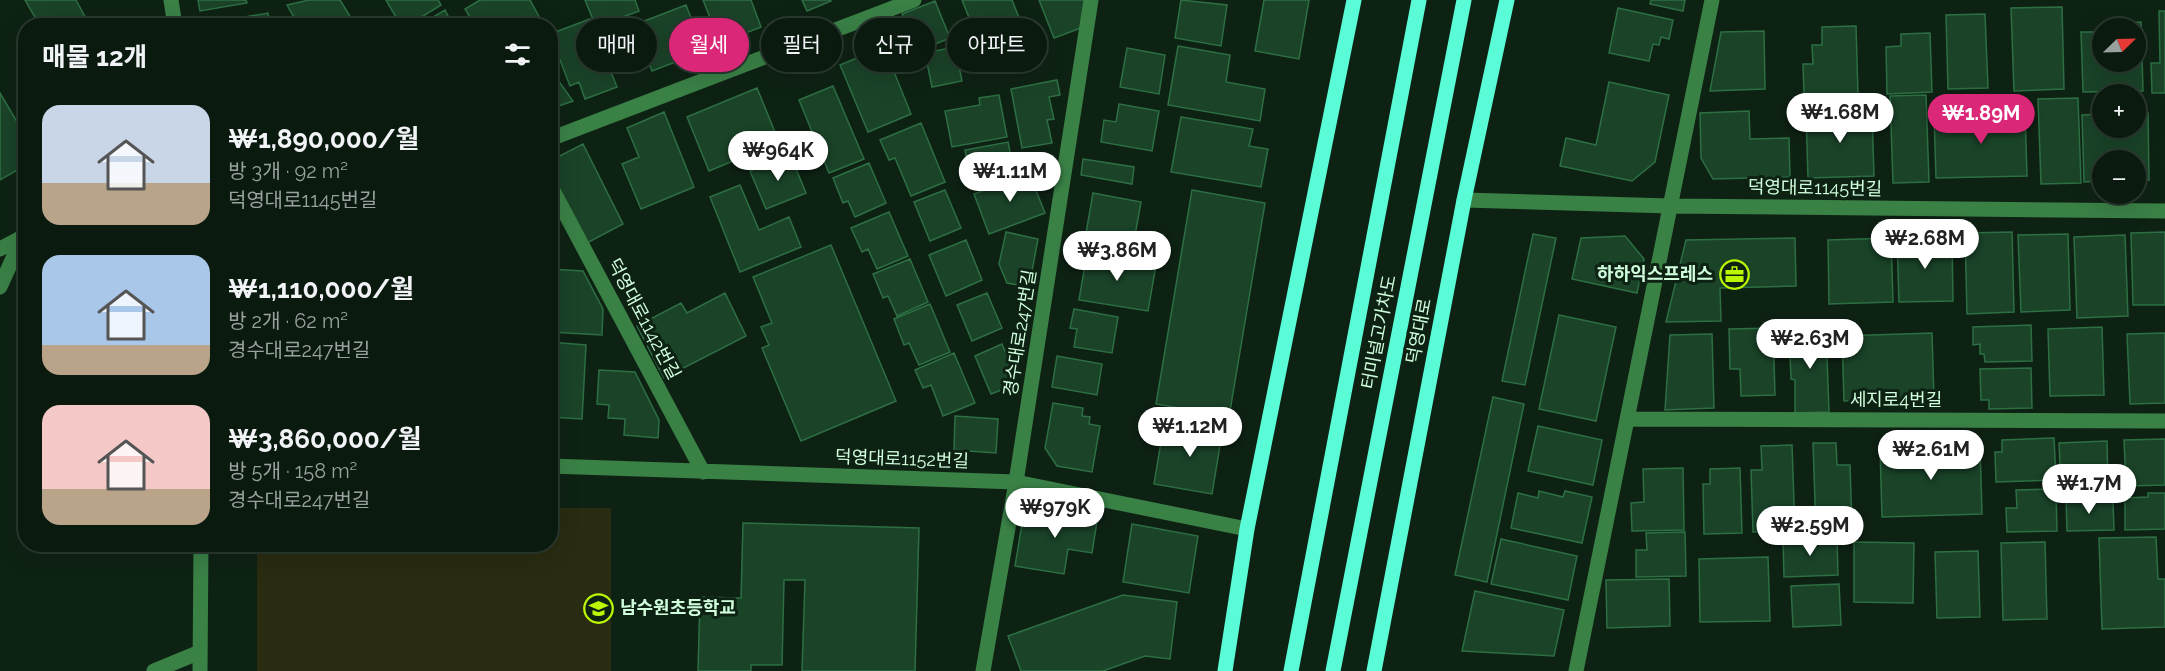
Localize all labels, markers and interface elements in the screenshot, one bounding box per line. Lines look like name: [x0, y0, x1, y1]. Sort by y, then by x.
chip: 매매: [576, 18, 657, 72]
chip: 월세: [669, 18, 749, 72]
chip: 필터: [761, 18, 842, 72]
chip: 신규: [854, 18, 935, 72]
chip: 아파트: [947, 18, 1047, 72]
north arrow: [2092, 18, 2146, 72]
map controls: [2092, 18, 2146, 204]
icon: filters: [501, 38, 534, 71]
text: 매물 12개: [42, 42, 148, 72]
button: +: [2092, 84, 2146, 138]
pin: ₩1.68M: [1791, 93, 1889, 144]
pin: ₩1.89M: [1932, 94, 2030, 145]
text: ₩1.68M: [1801, 100, 1879, 124]
text: ₩1.89M: [1942, 101, 2020, 125]
text: ₩1,890,000/월: [228, 124, 419, 154]
icon: home: [90, 129, 162, 201]
pin: ₩964K: [736, 131, 820, 182]
text: ₩964K: [742, 138, 814, 162]
button: −: [2092, 150, 2146, 204]
pin: ₩1.11M: [961, 152, 1059, 203]
text: 방 3개 · 92 m²: [228, 159, 348, 183]
text: ₩1.11M: [973, 159, 1047, 183]
street label: 덕영대로1145번길: [1748, 176, 1882, 199]
text: 덕영대로1145번길: [228, 188, 377, 212]
pin: ₩2.68M: [1876, 219, 1974, 270]
text: ₩2.68M: [1885, 226, 1965, 250]
pin: ₩3.86M: [1068, 231, 1166, 282]
text: ₩3.86M: [1077, 238, 1157, 262]
street label: 덕영대로1142번길: [604, 255, 685, 383]
office icon: 하하익스프레스: [1718, 258, 1750, 290]
place label: 하하익스프레스: [1597, 263, 1713, 284]
street label: 경수대로247번길: [999, 268, 1040, 398]
street label: 터미널고가차도: [1357, 273, 1400, 391]
text: ₩1,110,000/월: [228, 274, 414, 304]
icon: home: [90, 279, 162, 351]
street label: 덕영대로: [1402, 296, 1435, 365]
text: 방 2개 · 62 m²: [228, 309, 348, 333]
pin: ₩2.63M: [1761, 319, 1859, 370]
text: ₩2.63M: [1770, 326, 1850, 350]
text: 경수대로247번길: [228, 338, 370, 362]
street label: 세지로4번길: [1850, 389, 1942, 410]
pin: ₩1.12M: [1141, 407, 1239, 458]
text: ₩1.12M: [1152, 414, 1228, 438]
text: ₩3,860,000/월: [228, 424, 422, 454]
icon: home: [90, 429, 162, 501]
pin: ₩2.61M: [1882, 430, 1980, 481]
text: ₩2.61M: [1892, 437, 1970, 461]
street label: 덕영대로1152번길: [835, 446, 969, 471]
text: 방 5개 · 158 m²: [228, 459, 357, 483]
pin: ₩1.7M: [2047, 464, 2131, 515]
text: ₩1.7M: [2056, 471, 2122, 495]
text: 경수대로247번길: [228, 488, 370, 512]
pin: ₩979K: [1013, 488, 1097, 539]
text: ₩979K: [1019, 495, 1091, 519]
pin: ₩2.59M: [1761, 506, 1859, 557]
text: ₩2.59M: [1771, 513, 1849, 537]
school or university icon: 남수원초등학교: [583, 592, 615, 624]
place label: 남수원초등학교: [620, 597, 736, 618]

